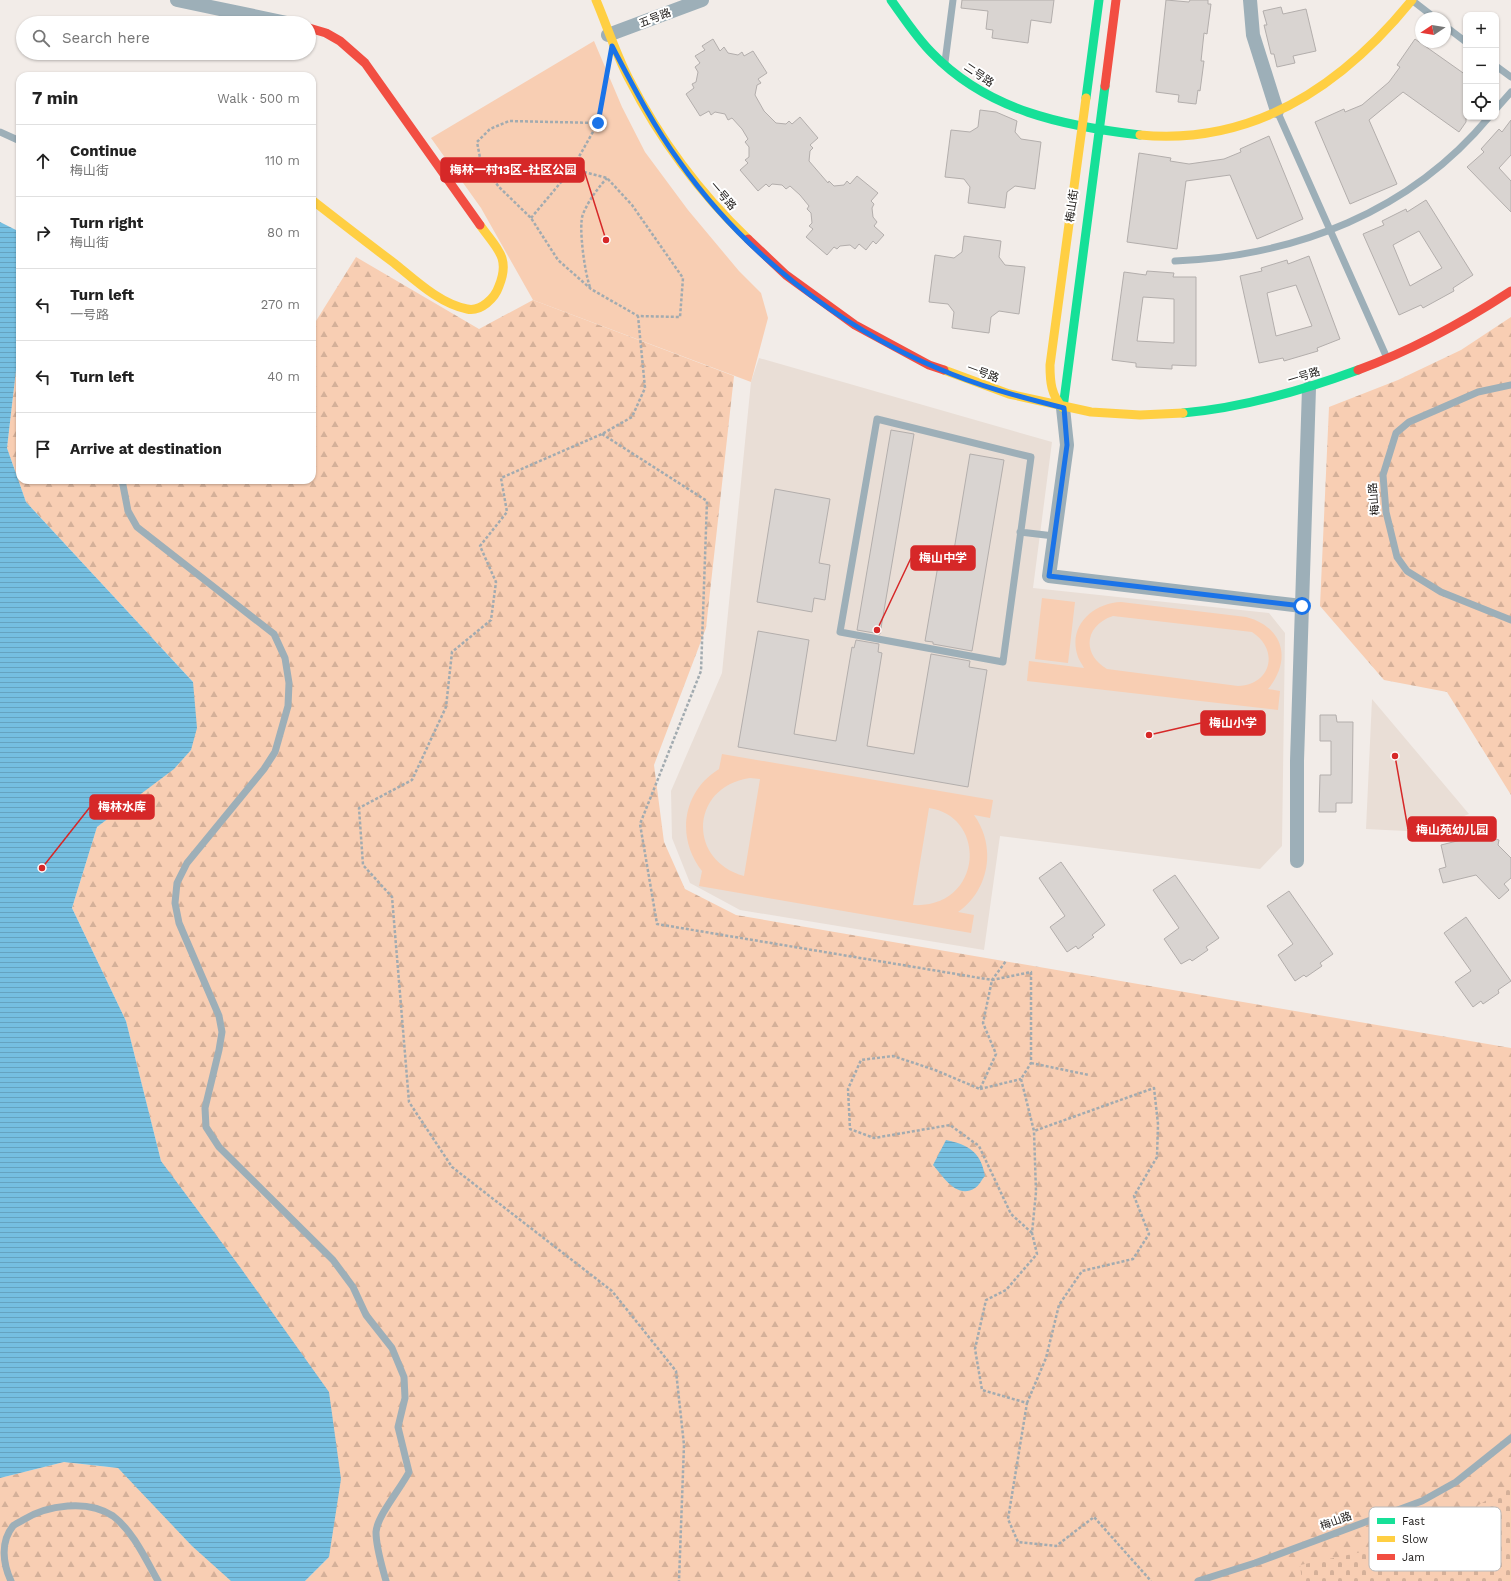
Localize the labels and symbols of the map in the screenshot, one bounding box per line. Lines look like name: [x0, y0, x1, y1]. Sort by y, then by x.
street label: 五号路: [637, 6, 673, 30]
north arrow: [1415, 12, 1451, 48]
street label: 二号路: [962, 60, 996, 90]
route end: [589, 114, 607, 132]
callout: 梅林一村13区-社区公园: [441, 158, 584, 182]
text: 梅林一村13区-社区公园: [450, 163, 576, 177]
street label: 一号路: [707, 179, 739, 213]
street label: 梅山街: [1063, 189, 1081, 223]
street label: 一号路: [965, 361, 1001, 385]
street label: 一号路: [1286, 365, 1322, 387]
street label: 梅山路: [1366, 482, 1382, 516]
callout: 梅山中学: [911, 546, 975, 570]
text: 梅山中学: [919, 551, 967, 565]
route start: [1293, 597, 1311, 615]
callout: 梅山小学: [1201, 711, 1265, 735]
text: 梅山小学: [1209, 716, 1257, 730]
callout: 梅林水库: [90, 795, 154, 819]
text: 梅林水库: [98, 800, 146, 814]
callout: 梅山苑幼儿园: [1408, 817, 1496, 841]
text: 梅山苑幼儿园: [1416, 823, 1488, 837]
legend: [1369, 1507, 1501, 1571]
street label: 梅山路: [1318, 1509, 1354, 1533]
text: Fast: [1402, 1515, 1425, 1528]
text: Slow: [1402, 1533, 1428, 1546]
text: Jam: [1402, 1551, 1425, 1564]

